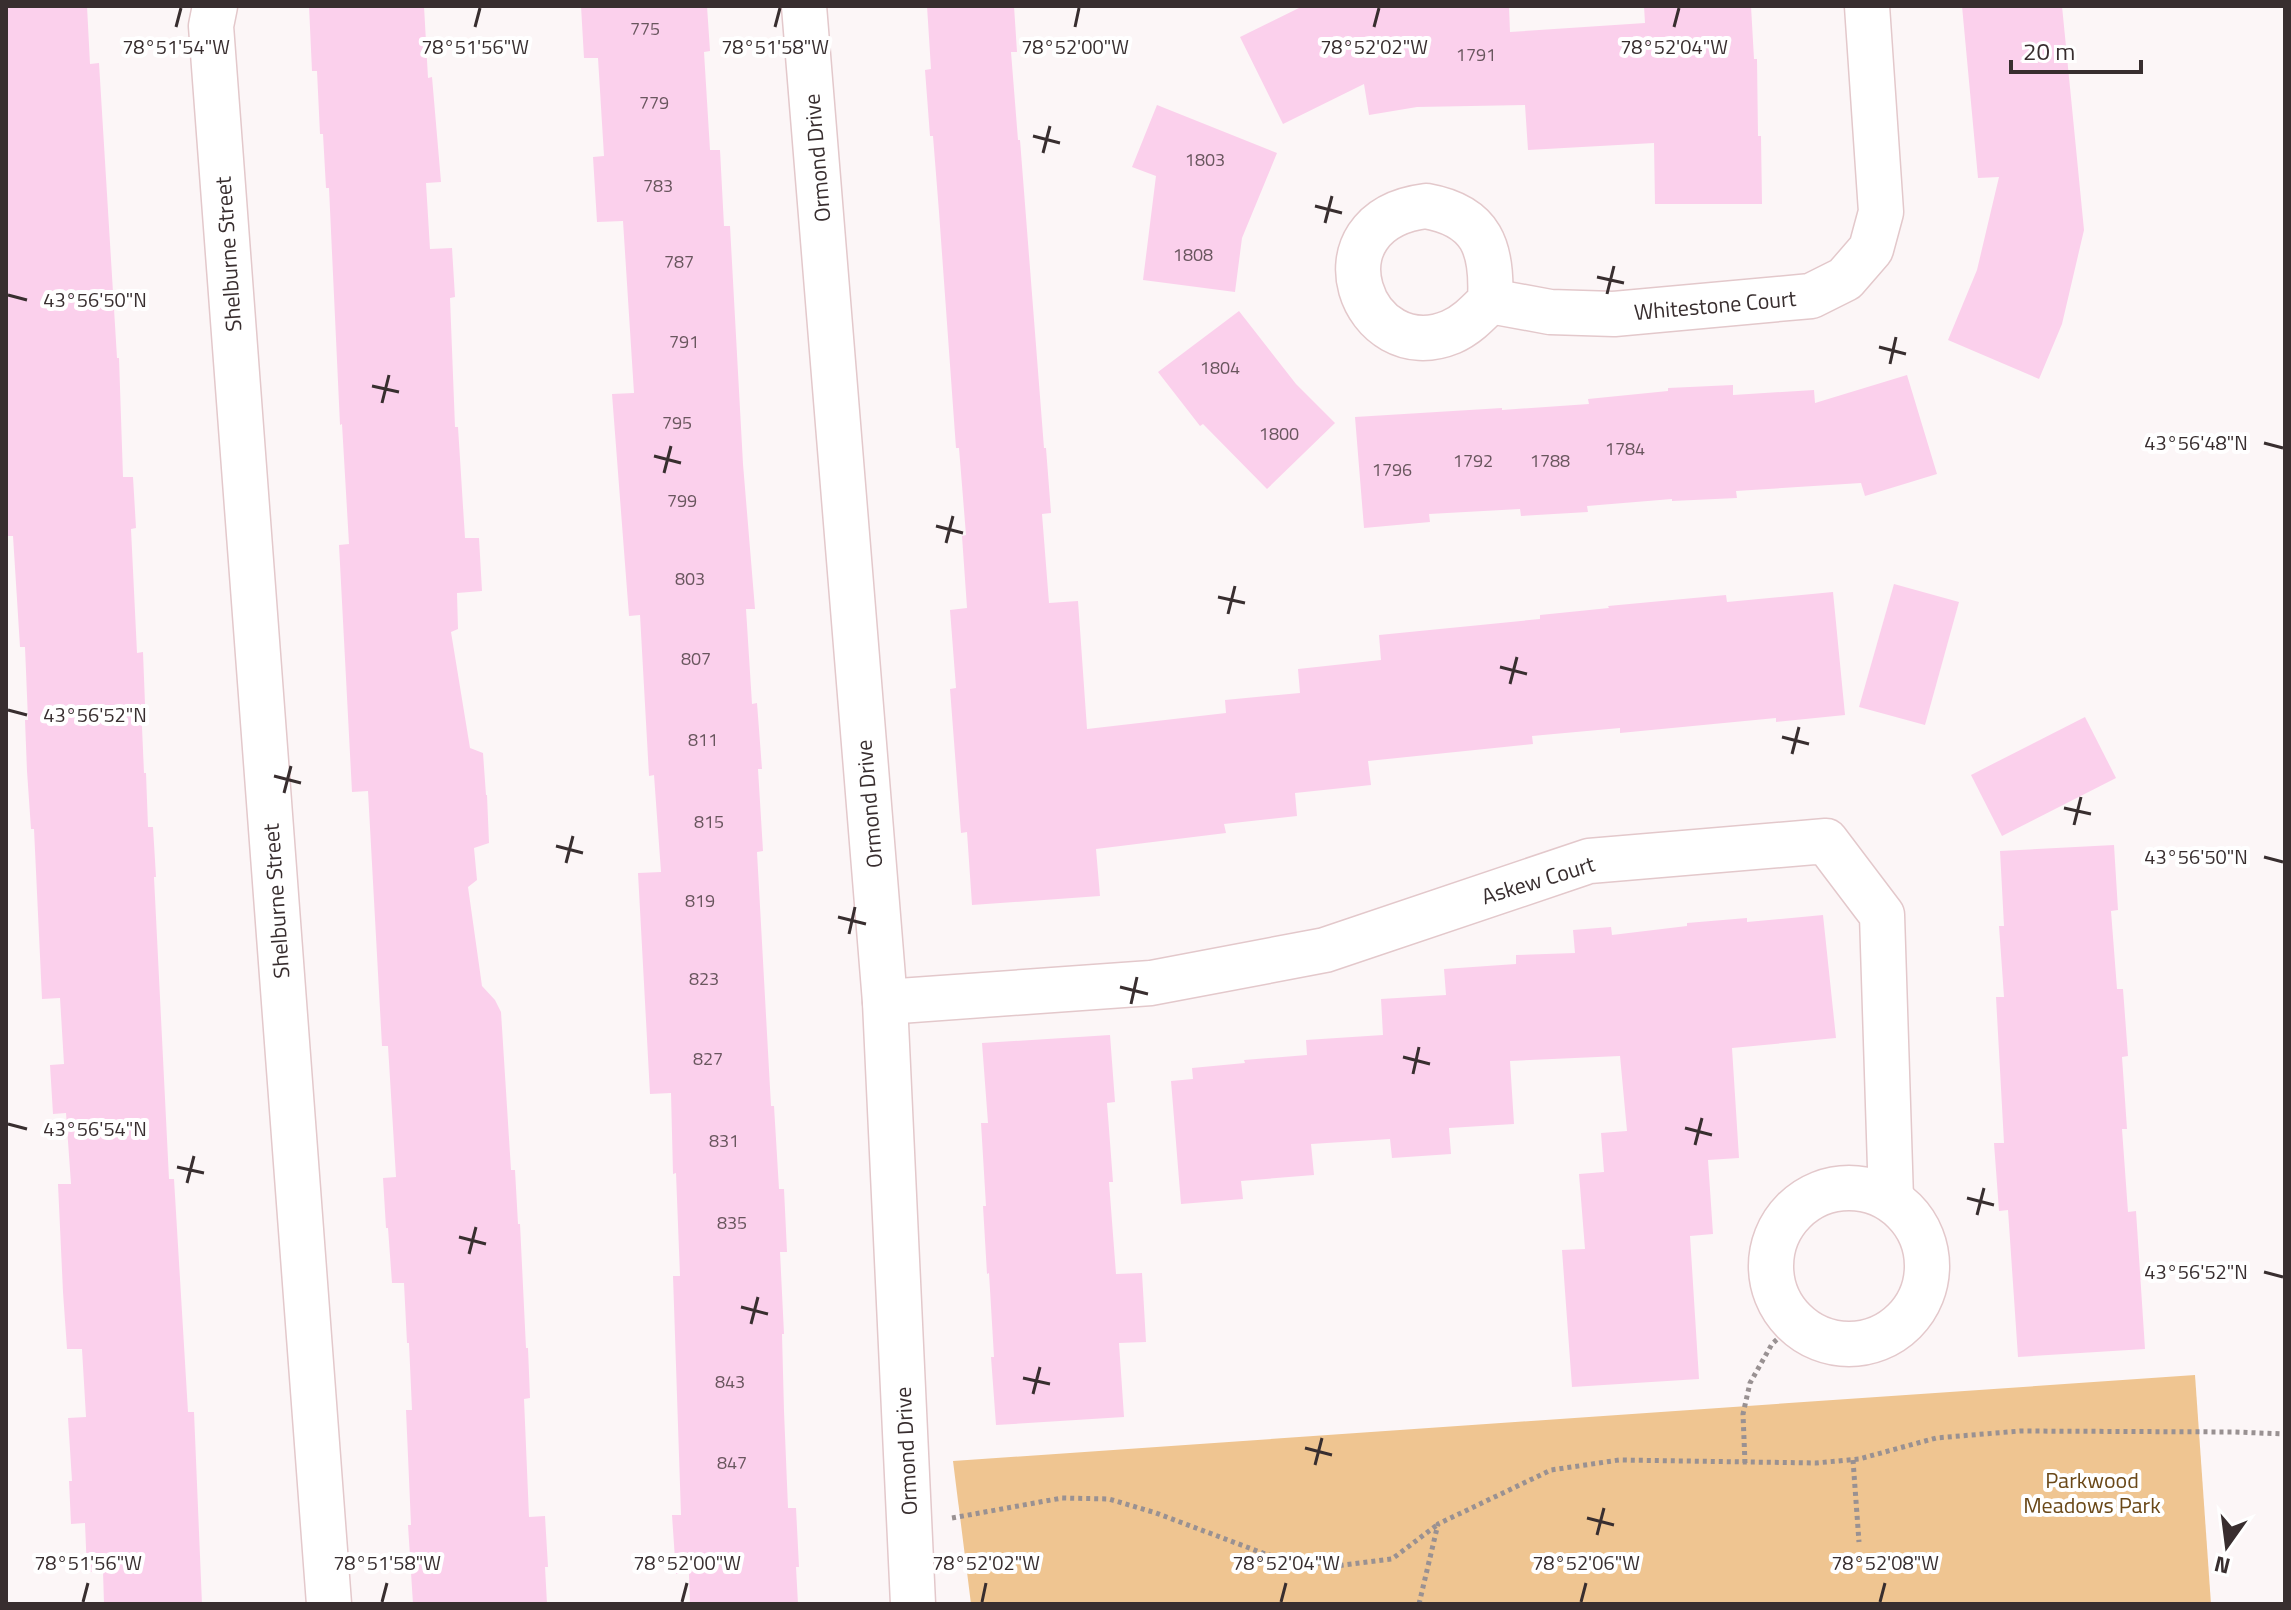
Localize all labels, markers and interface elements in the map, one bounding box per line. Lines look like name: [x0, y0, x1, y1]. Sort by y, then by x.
house number: 775: [630, 15, 660, 42]
scale bar: [2011, 24, 2141, 74]
text: 78°51'54"W: [122, 31, 230, 62]
text: 78°51'56"W: [421, 31, 529, 62]
text: 78°51'58"W: [721, 31, 829, 62]
text: 78°52'00"W: [1021, 31, 1129, 62]
text: 78°52'02"W: [1320, 31, 1428, 62]
text: 78°52'04"W: [1620, 31, 1728, 62]
text: 20 m: [2023, 33, 2075, 69]
house number: 1791: [1456, 41, 1496, 68]
house number: 779: [639, 89, 669, 116]
street label: Ormond Drive: [794, 92, 840, 224]
house number: 1803: [1185, 146, 1225, 173]
house number: 783: [643, 172, 673, 199]
street label: Shelburne Street: [206, 175, 250, 333]
house number: 1808: [1173, 241, 1213, 268]
house number: 787: [664, 248, 694, 275]
street label: Whitestone Court: [1632, 281, 1798, 329]
text: 43°56'50"N: [43, 284, 147, 315]
house number: 791: [669, 328, 699, 355]
house number: 1804: [1200, 354, 1240, 381]
house number: 795: [662, 409, 692, 436]
house number: 1800: [1259, 420, 1299, 447]
text: 43°56'48"N: [2144, 427, 2248, 458]
house number: 1784: [1605, 435, 1645, 462]
house number: 1792: [1453, 447, 1493, 474]
house number: 1788: [1530, 447, 1570, 474]
house number: 1796: [1372, 456, 1412, 483]
house number: 799: [667, 487, 697, 514]
house number: 803: [675, 565, 705, 592]
house number: 807: [681, 645, 711, 672]
text: 43°56'52"N: [43, 699, 147, 730]
house number: 811: [688, 726, 718, 753]
street label: Ormond Drive: [846, 738, 892, 870]
house number: 815: [694, 808, 724, 835]
street label: Shelburne Street: [254, 822, 298, 980]
text: 43°56'50"N: [2144, 841, 2248, 872]
street label: Askew Court: [1477, 847, 1599, 913]
house number: 819: [685, 887, 715, 914]
house number: 823: [689, 965, 719, 992]
house number: 827: [693, 1045, 723, 1072]
text: 43°56'54"N: [43, 1113, 147, 1144]
house number: 831: [709, 1127, 739, 1154]
house number: 835: [717, 1209, 747, 1236]
text: 43°56'52"N: [2144, 1256, 2248, 1287]
house number: 843: [715, 1368, 745, 1395]
street label: Ormond Drive: [886, 1386, 926, 1516]
house number: 847: [717, 1449, 747, 1476]
park label: Parkwood Meadows Park: [2023, 1463, 2161, 1522]
north arrow: [2187, 1506, 2267, 1586]
text: 78°51'56"W: [34, 1547, 142, 1578]
text: 78°51'58"W: [333, 1547, 441, 1578]
text: 78°52'00"W: [633, 1547, 741, 1578]
text: 78°52'02"W: [932, 1547, 1040, 1578]
text: 78°52'04"W: [1232, 1547, 1340, 1578]
text: 78°52'06"W: [1532, 1547, 1640, 1578]
text: 78°52'08"W: [1831, 1547, 1939, 1578]
text: N: [2211, 1547, 2234, 1584]

